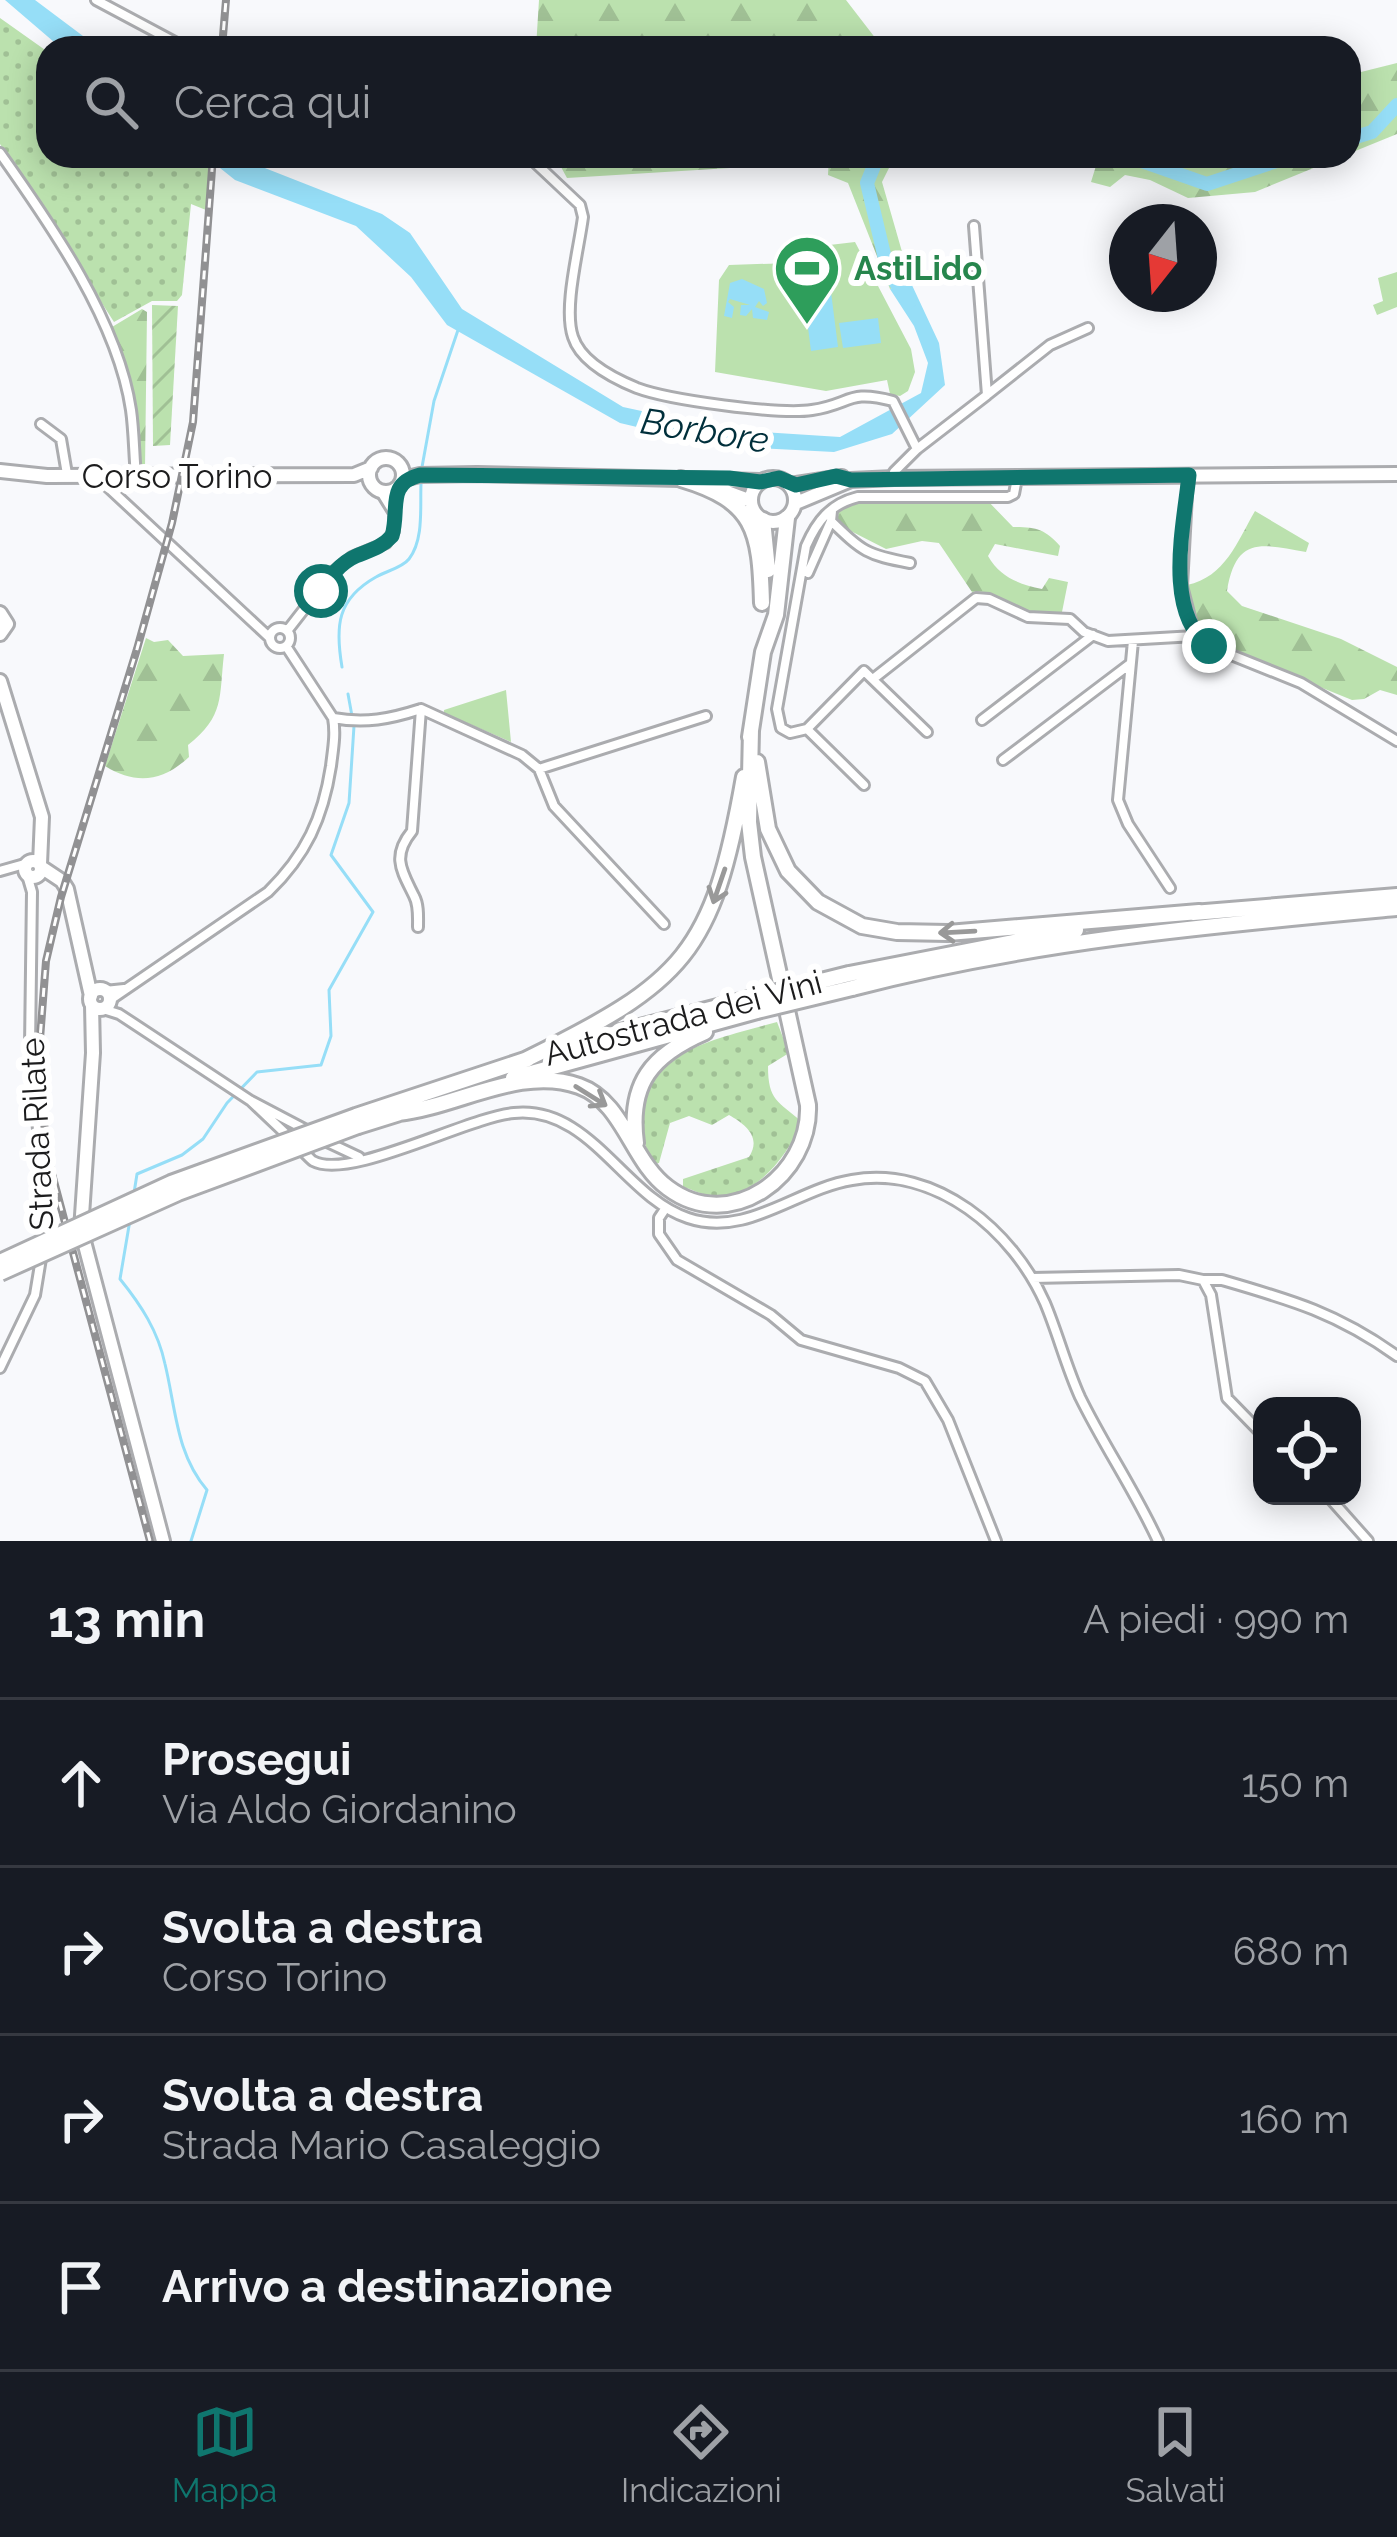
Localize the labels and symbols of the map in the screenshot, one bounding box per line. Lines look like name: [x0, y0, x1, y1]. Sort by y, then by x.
north arrow: [1109, 204, 1217, 312]
sports icon: AstiLido: [772, 233, 842, 327]
place label: AstiLido: [854, 249, 982, 288]
water label: Borbore: [638, 399, 772, 461]
street label: Corso Torino: [82, 457, 272, 496]
route start: [294, 564, 348, 618]
route end: [1182, 619, 1236, 673]
one-way arrow: [707, 866, 728, 903]
one-way arrow: [938, 920, 977, 943]
street label: Autostrada dei Vini: [540, 962, 826, 1074]
street label: Strada Rilate: [12, 1037, 62, 1231]
one-way arrow: [573, 1084, 607, 1108]

